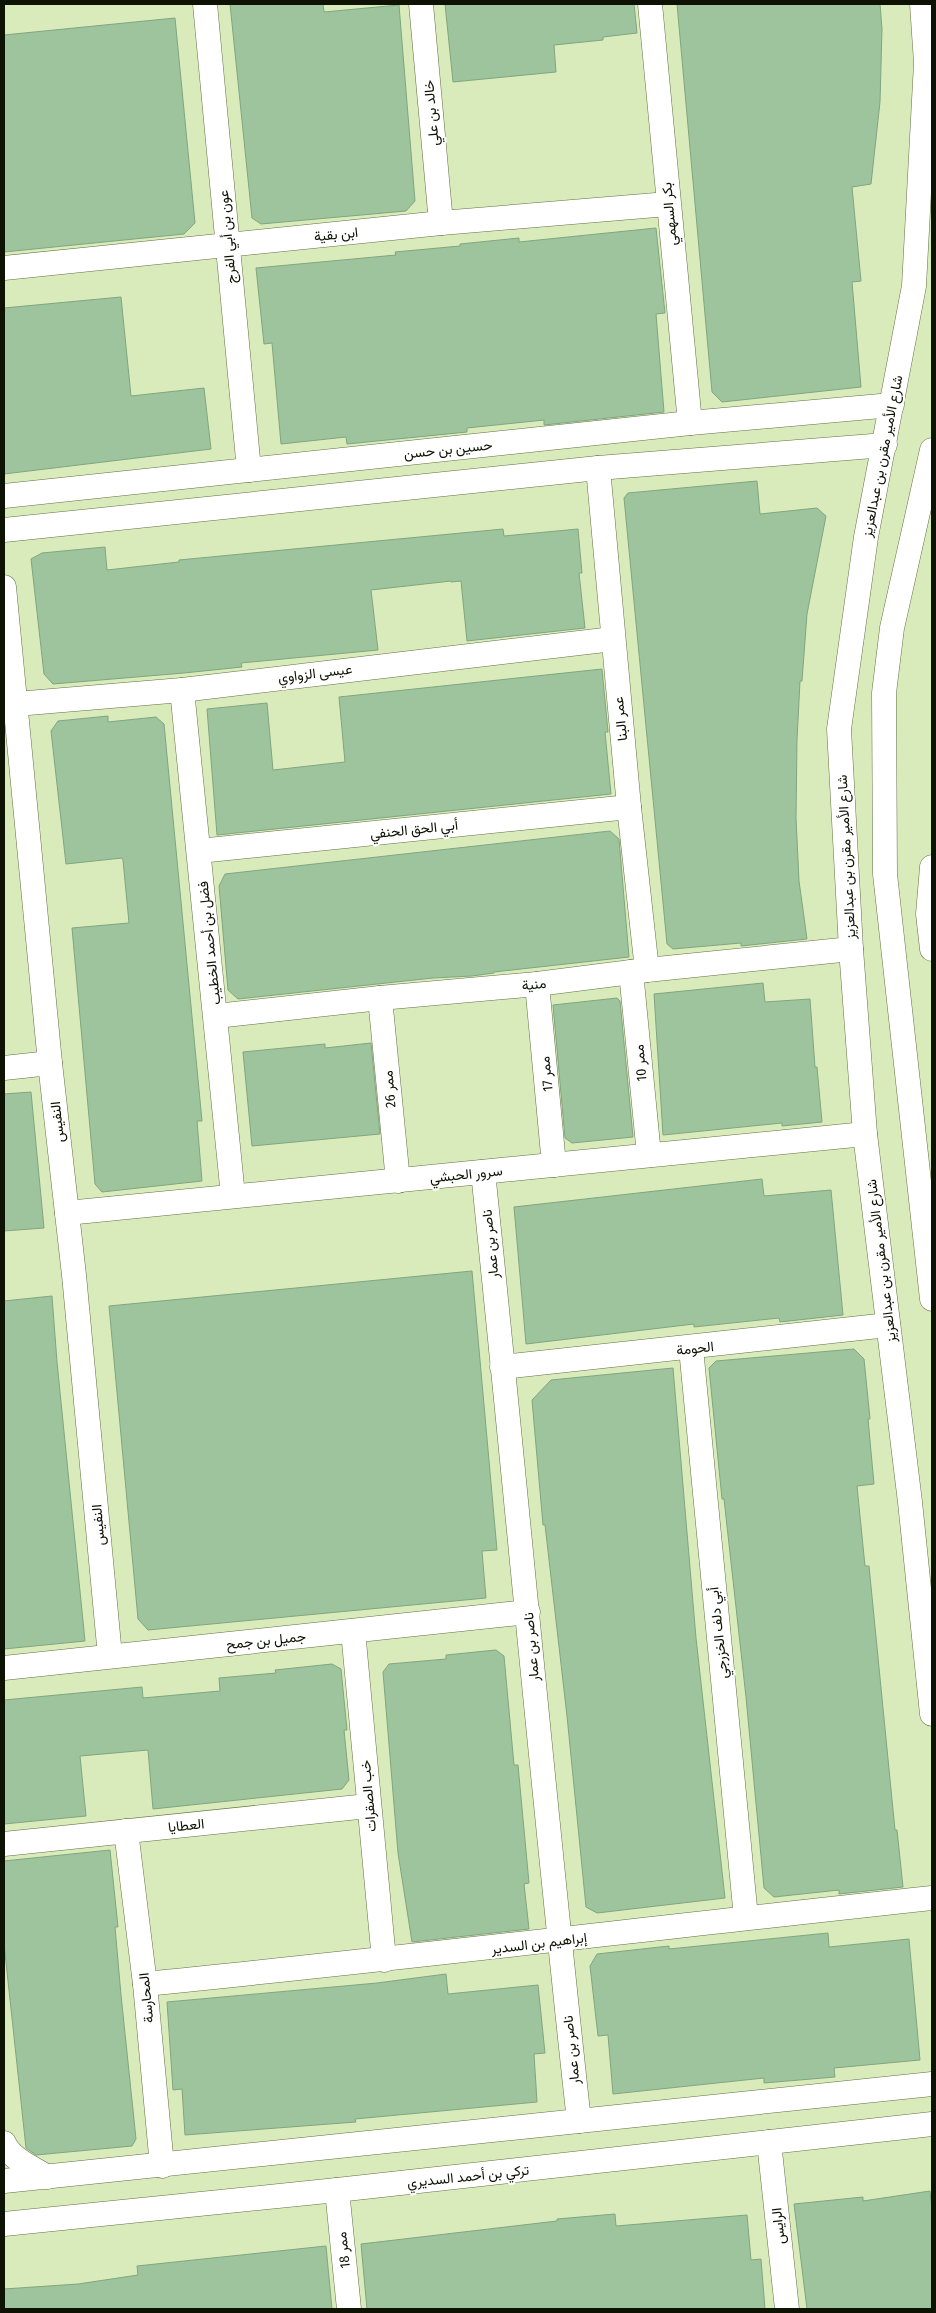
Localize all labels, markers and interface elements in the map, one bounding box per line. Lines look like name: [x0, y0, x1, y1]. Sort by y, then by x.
street label: خالد بن علي: [420, 79, 446, 147]
street label: بكر السهمي: [658, 181, 684, 246]
street label: عون بن أبي الفرج: [215, 189, 243, 284]
street label: ابن بقية: [313, 224, 359, 245]
street label: شارع الأمير مقرن بن عبدالعزيز: [858, 374, 909, 540]
street label: حسين بن حسن: [403, 436, 493, 463]
street label: عيسى الزواوي: [277, 661, 353, 689]
street label: عمر البنا: [610, 696, 631, 742]
street label: شارع الأمير مقرن بن عبدالعزيز: [834, 774, 861, 941]
street label: أبي الحق الحنفي: [369, 816, 459, 846]
street label: فضل بن أحمد الخطيب: [195, 880, 224, 1006]
street label: منية: [521, 975, 547, 994]
street label: ممر 10: [630, 1044, 651, 1082]
street label: ممر 17: [536, 1055, 557, 1092]
street label: ممر 26: [379, 1070, 400, 1108]
street label: النفيس: [47, 1100, 68, 1143]
street label: سرور الحبشي: [429, 1162, 504, 1190]
street label: شارع الأمير مقرن بن عبدالعزيز: [863, 1178, 902, 1345]
street label: ناصر بن عمار: [478, 1209, 503, 1280]
street label: الحومة: [675, 1338, 715, 1359]
street label: النفيس: [88, 1504, 109, 1546]
street label: أبي دلف الخزرجي: [705, 1586, 735, 1680]
street label: ناصر بن عمار: [520, 1612, 543, 1683]
street label: جميل بن جمح: [225, 1628, 307, 1655]
street label: خب الصقرات: [357, 1759, 380, 1833]
street label: العطايا: [167, 1815, 205, 1836]
street label: إبراهيم بن السدير: [489, 1929, 588, 1959]
street label: المحارسة: [135, 1972, 158, 2024]
street label: ناصر بن عمار: [559, 2015, 584, 2086]
street label: تركي بن أحمد السديري: [406, 2162, 530, 2194]
street label: الرايس: [768, 2207, 789, 2245]
street label: ممر 18: [333, 2231, 354, 2269]

